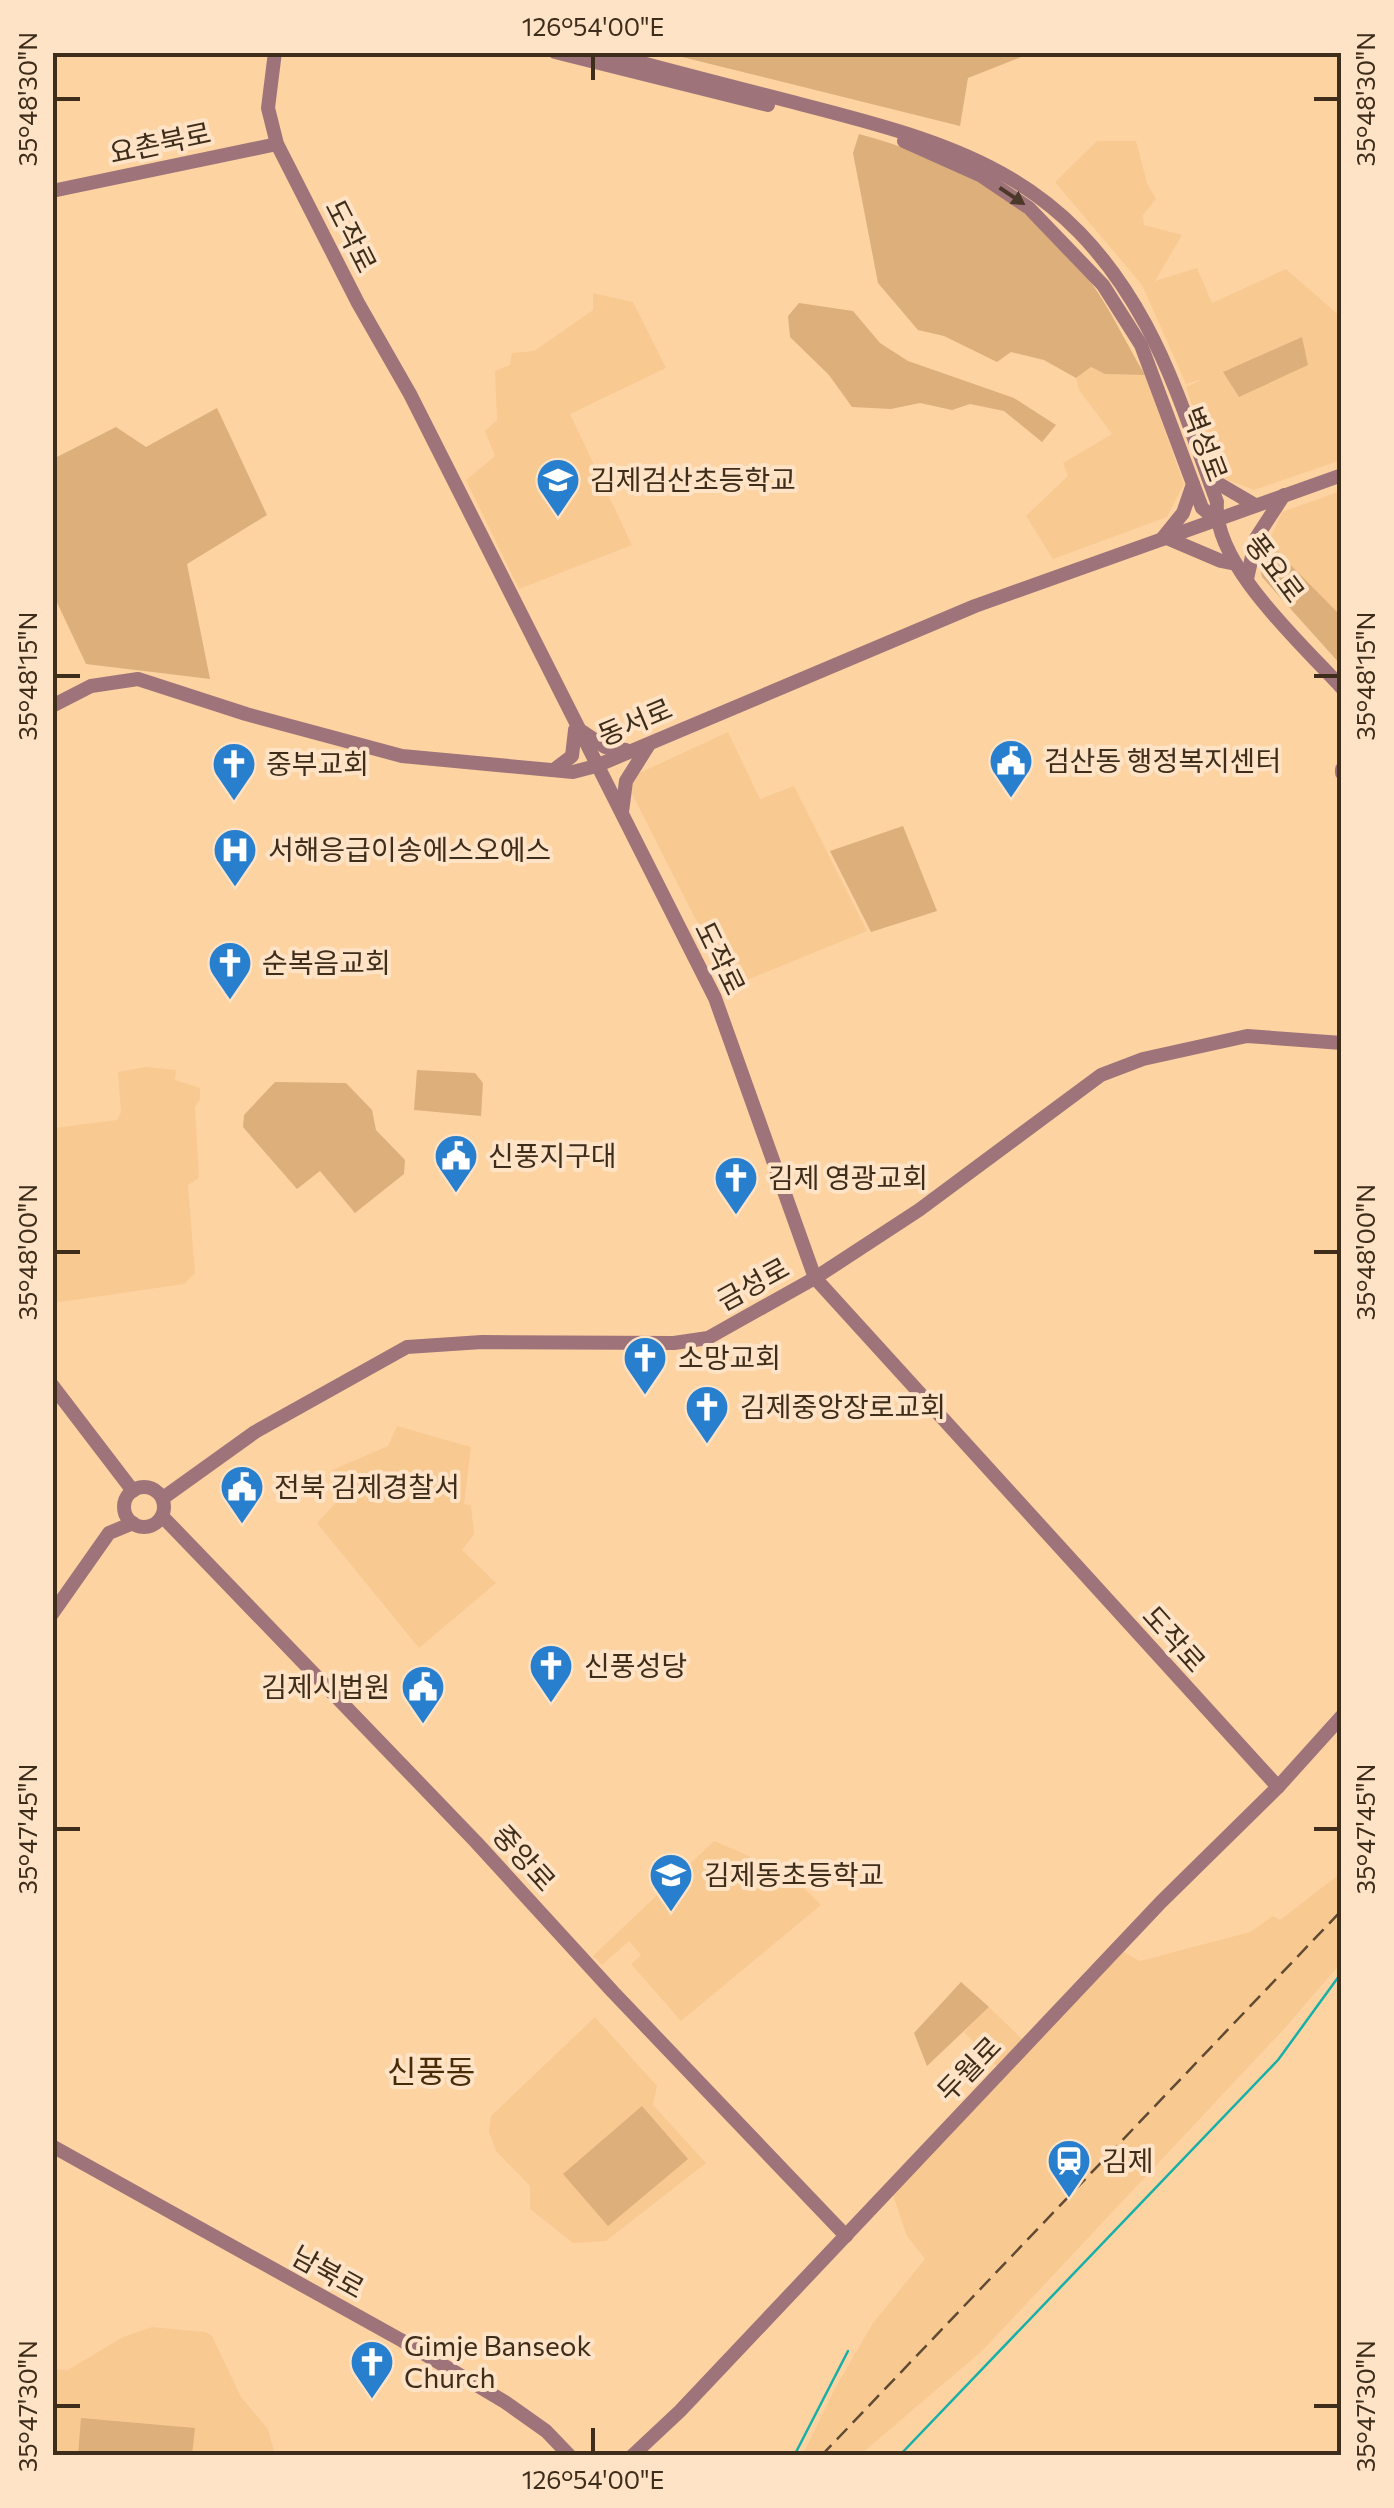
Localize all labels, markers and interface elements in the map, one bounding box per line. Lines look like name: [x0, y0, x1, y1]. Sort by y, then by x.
text: 126°54'00"E: [522, 11, 664, 41]
text: 35°48'30"N: [12, 32, 42, 166]
text: 35°48'30"N: [1350, 32, 1380, 166]
street label: 요촌북로: [106, 115, 214, 169]
one-way arrow: [999, 187, 1026, 205]
street label: 도작로: [319, 193, 385, 278]
street label: 벽성로: [1176, 401, 1236, 486]
school or university icon: 김제검산초등학교: [535, 457, 581, 518]
place label: 김제검산초등학교: [590, 462, 796, 496]
street label: 풍요로: [1239, 526, 1313, 608]
text: 35°48'15"N: [12, 612, 42, 740]
text: 35°48'15"N: [1350, 612, 1380, 740]
street label: 동서로: [592, 690, 677, 752]
public building icon: 검산동 행정복지센터: [988, 738, 1034, 799]
church icon: 중부교회: [211, 741, 257, 802]
place label: 검산동 행정복지센터: [1044, 743, 1281, 777]
place label: 중부교회: [266, 746, 369, 780]
hospital icon: 서해응급이송에스오에스: [212, 827, 258, 888]
place label: 서해응급이송에스오에스: [268, 832, 551, 866]
street label: 도작로: [689, 915, 753, 1000]
church icon: 순복음교회: [207, 940, 253, 1001]
place label: 순복음교회: [262, 945, 391, 979]
public building icon: 신풍지구대: [433, 1133, 479, 1194]
place label: 신풍지구대: [488, 1138, 617, 1172]
church icon: 김제 영광교회: [713, 1155, 759, 1216]
place label: 김제 영광교회: [768, 1160, 928, 1194]
text: 35°48'00"N: [12, 1184, 42, 1320]
text: 35°48'00"N: [1350, 1184, 1380, 1320]
street label: 금성로: [710, 1250, 795, 1317]
church icon: 소망교회: [622, 1335, 668, 1396]
place label: 소망교회: [678, 1340, 781, 1374]
church icon: 김제중앙장로교회: [684, 1384, 730, 1445]
place label: 김제중앙장로교회: [740, 1389, 946, 1423]
public building icon: 전북 김제경찰서: [219, 1464, 265, 1525]
place label: 전북 김제경찰서: [274, 1469, 460, 1503]
street label: 도작로: [1136, 1598, 1213, 1678]
church icon: 신풍성당: [528, 1643, 574, 1704]
place label: 신풍성당: [584, 1648, 687, 1682]
public building icon: 김제시법원: [400, 1664, 446, 1725]
place label: 김제시법원: [261, 1669, 390, 1703]
text: 35°47'45"N: [12, 1764, 42, 1894]
text: 35°47'45"N: [1350, 1764, 1380, 1894]
street label: 중앙로: [486, 1817, 563, 1897]
school or university icon: 김제동초등학교: [648, 1852, 694, 1913]
place label: 김제동초등학교: [704, 1857, 884, 1891]
street label: 두월로: [929, 2029, 1007, 2108]
district label: 신풍동: [387, 2050, 475, 2090]
station icon: 김제: [1046, 2138, 1092, 2199]
place label: 김제: [1102, 2143, 1154, 2177]
street label: 남북로: [286, 2238, 371, 2305]
place label: Gimje Banseok Church: [404, 2328, 592, 2394]
church icon: Gimje Banseok Church: [349, 2339, 395, 2400]
text: 35°47'30"N: [12, 2340, 42, 2472]
text: 35°47'30"N: [1350, 2340, 1380, 2472]
text: 126°54'00"E: [522, 2464, 664, 2494]

